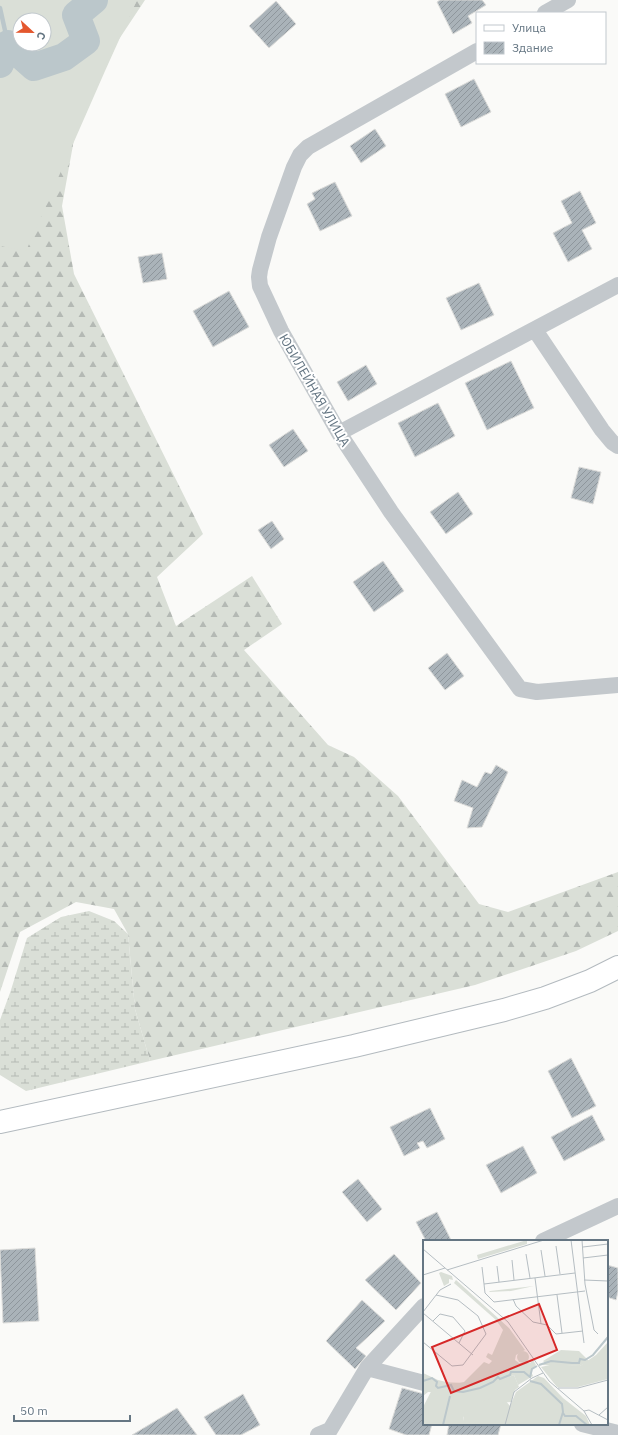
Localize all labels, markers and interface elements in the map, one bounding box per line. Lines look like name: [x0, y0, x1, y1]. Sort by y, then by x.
north arrow: [12, 12, 52, 52]
legend: [476, 12, 606, 64]
text: Улица: [512, 20, 546, 35]
text: С: [33, 30, 49, 42]
text: Здание: [512, 40, 554, 55]
street label: ЮБИЛЕЙНАЯ УЛИЦА: [275, 331, 354, 450]
inset map: [423, 1240, 608, 1425]
scale bar: [14, 1397, 130, 1423]
text: 50 m: [20, 1403, 48, 1418]

